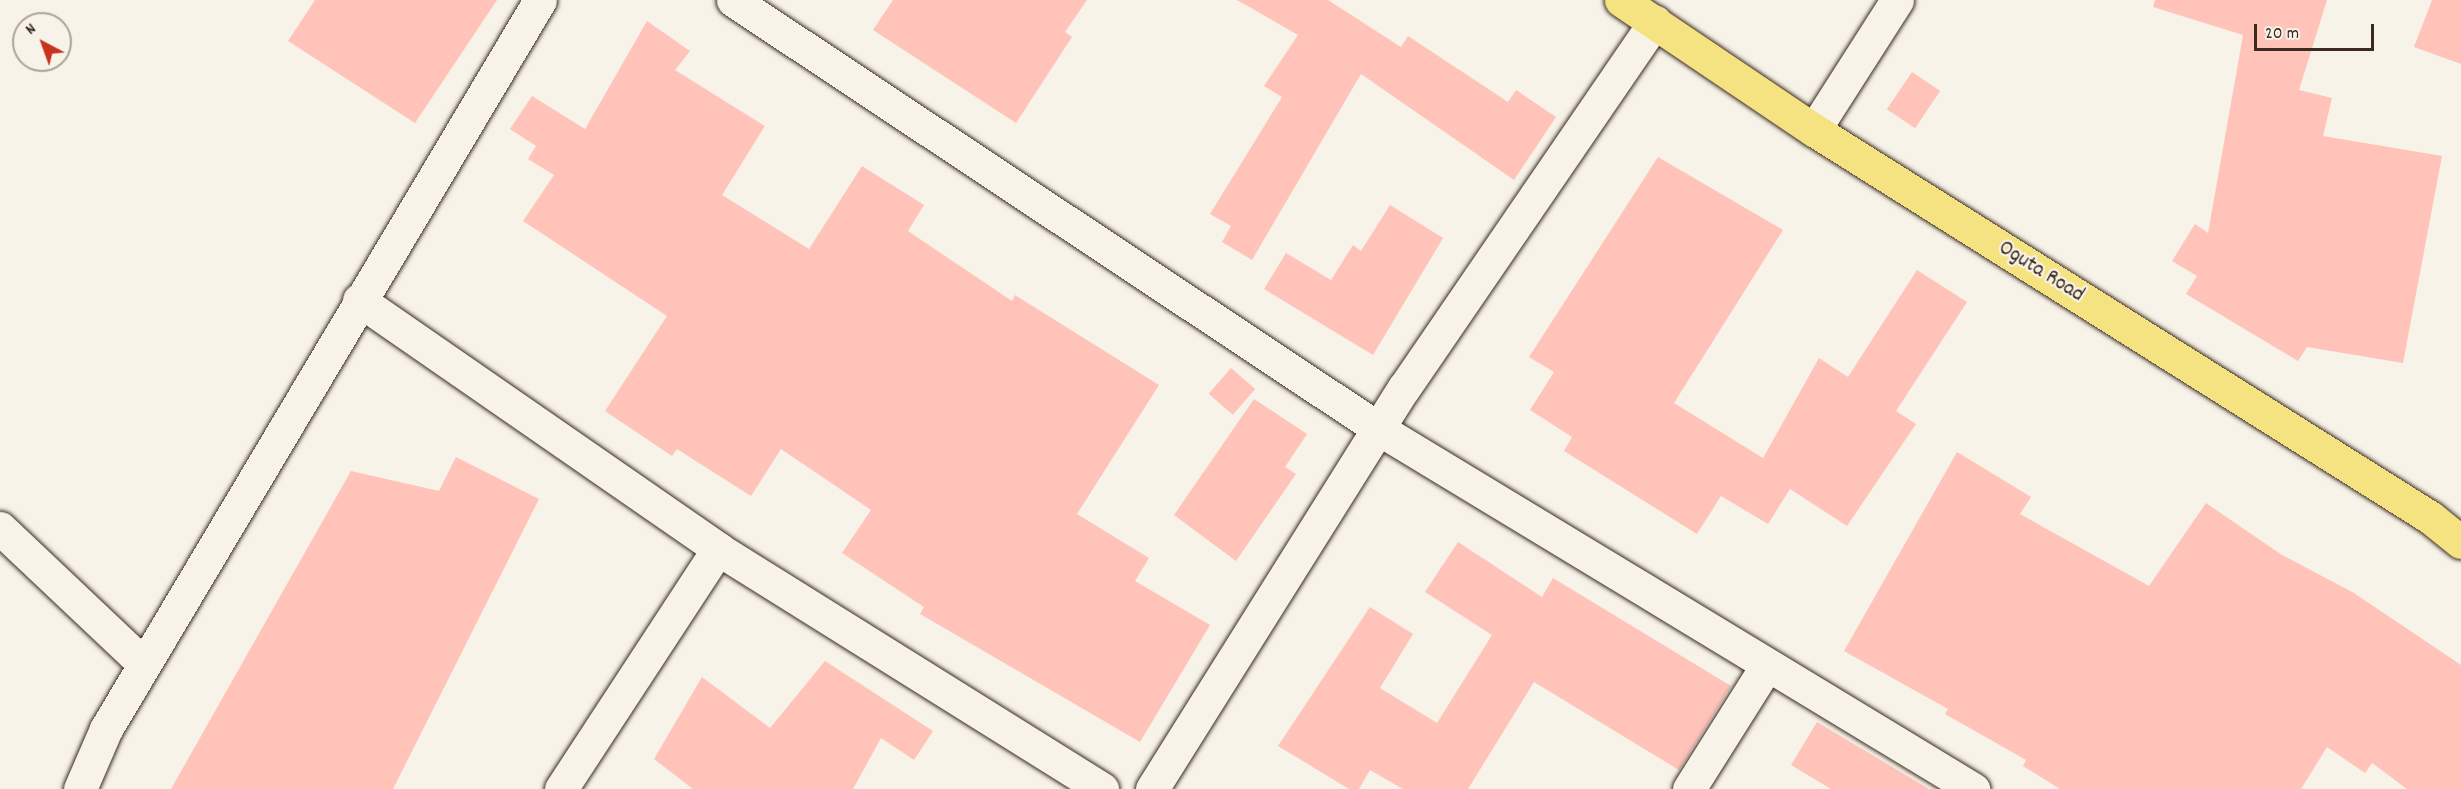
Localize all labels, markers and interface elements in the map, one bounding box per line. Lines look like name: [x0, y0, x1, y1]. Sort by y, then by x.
north arrow: [12, 12, 72, 72]
scale bar: [2257, 12, 2377, 50]
text: N: [21, 18, 42, 41]
text: 20 m: [2265, 22, 2299, 47]
street label: Oguta Road: [1993, 235, 2089, 309]

